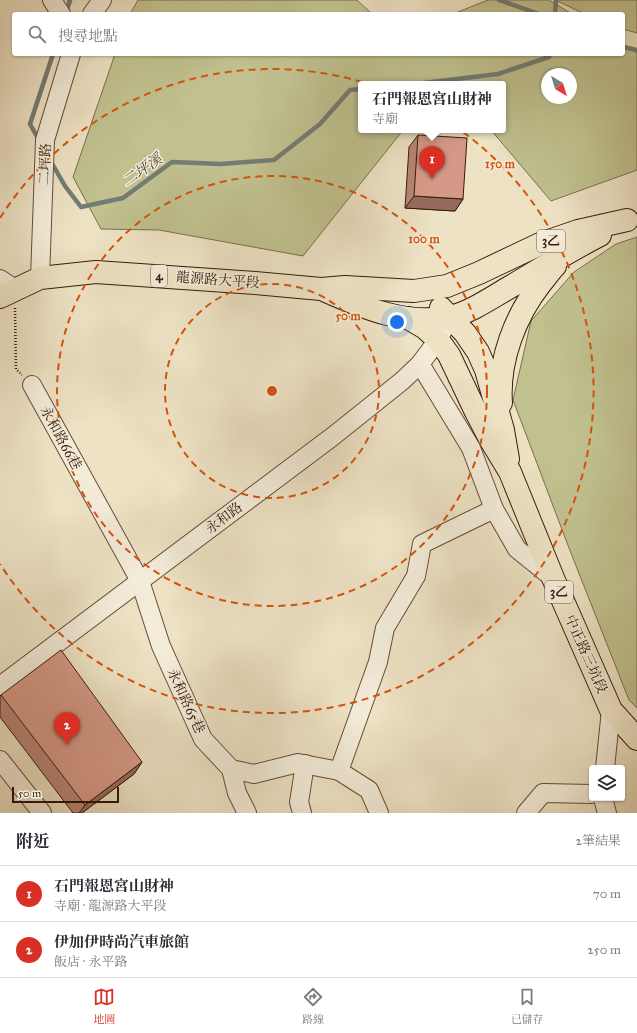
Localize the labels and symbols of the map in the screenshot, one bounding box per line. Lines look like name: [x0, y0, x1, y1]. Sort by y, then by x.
north arrow: [541, 68, 577, 104]
street label: 二坪路: [35, 143, 55, 185]
pin: 1: [419, 146, 445, 179]
water label: 二坪溪: [118, 149, 167, 190]
text: 150 m: [485, 157, 516, 171]
road number: 3乙: [537, 230, 565, 252]
text: 100 m: [408, 232, 441, 246]
road number: 4: [151, 265, 167, 287]
street label: 龍源路大平段: [176, 269, 260, 291]
text: 50 m: [335, 309, 362, 323]
your location: [387, 312, 407, 332]
centre of rings: [265, 384, 279, 398]
street label: 永和路66巷: [37, 403, 85, 473]
street label: 永和路: [202, 499, 246, 537]
road number: 3乙: [545, 581, 573, 603]
street label: 中正路三坑段: [561, 612, 611, 696]
street label: 永和路65巷: [164, 666, 208, 736]
pin: 2: [54, 712, 80, 745]
scale bar: [12, 785, 119, 804]

